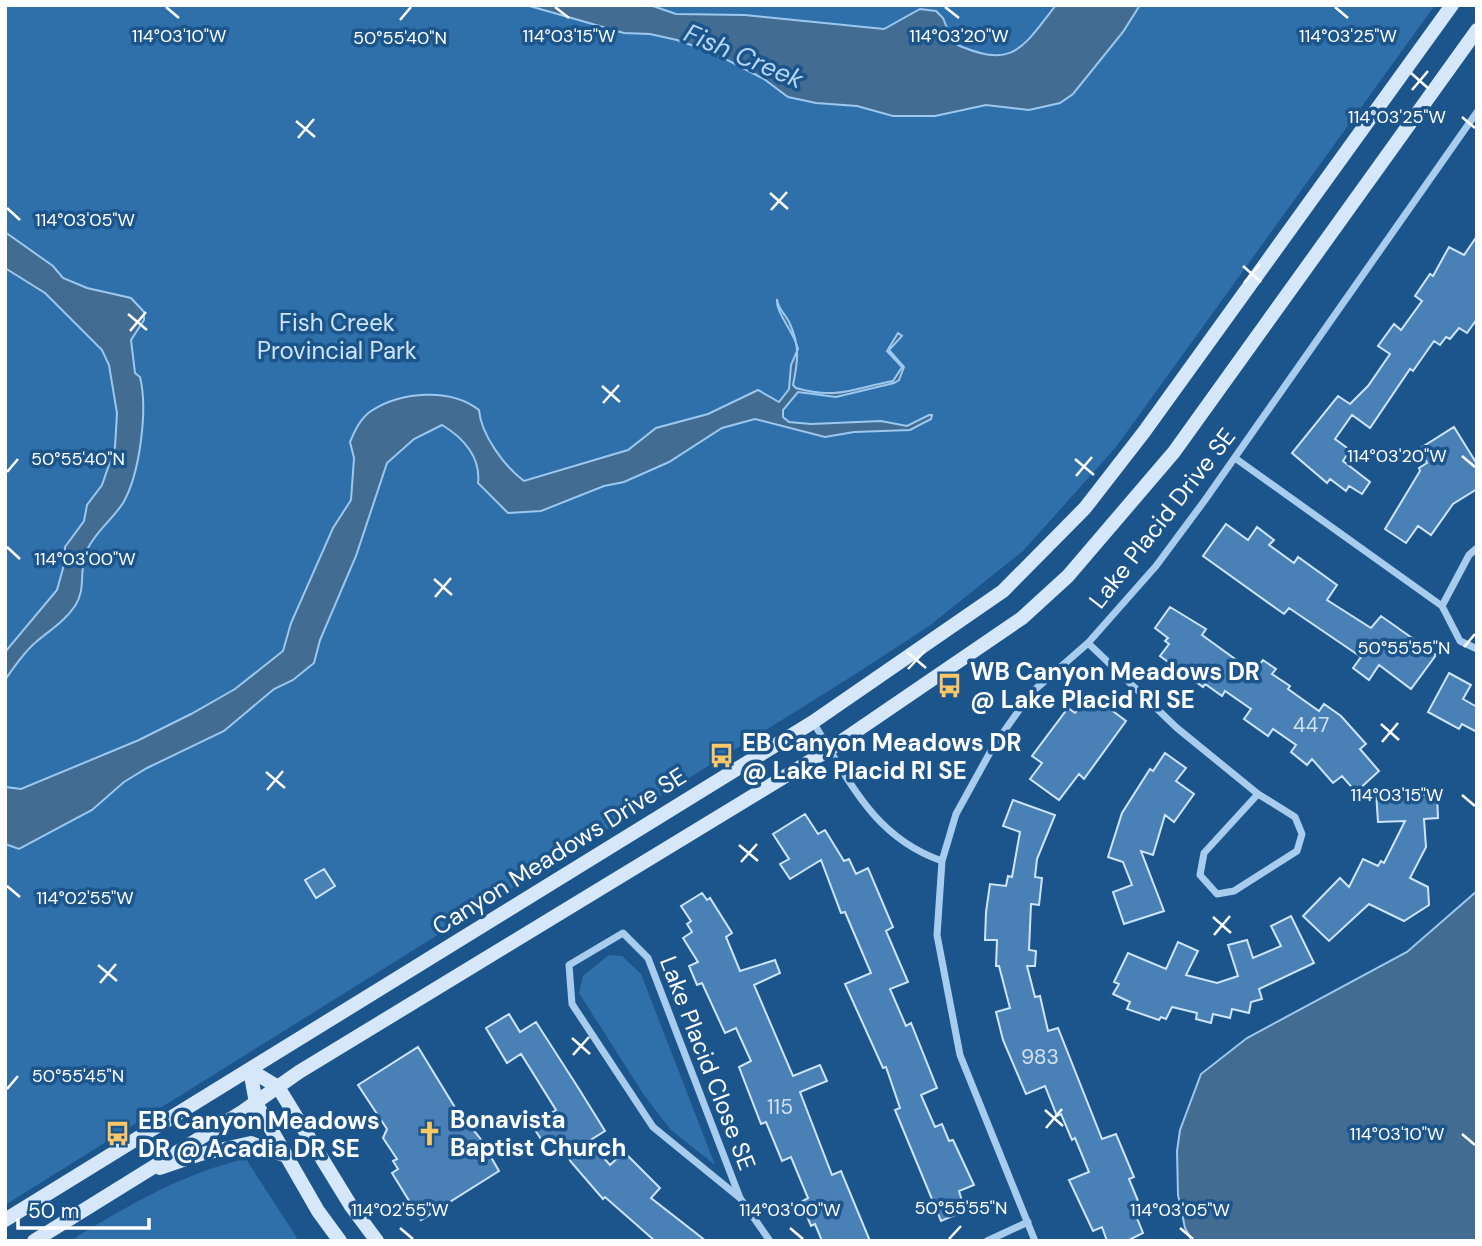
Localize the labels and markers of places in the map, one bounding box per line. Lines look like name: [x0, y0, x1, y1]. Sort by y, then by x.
place label: WB Canyon Meadows DR @ Lake Placid RI SE: [970, 656, 1260, 715]
bus stop icon: WB Canyon Meadows DR @ Lake Placid RI SE: [936, 671, 964, 699]
place label: EB Canyon Meadows DR @ Lake Placid RI SE: [742, 727, 1022, 786]
bus stop icon: EB Canyon Meadows DR @ Lake Placid RI SE: [708, 742, 736, 770]
place label: Bonavista Baptist Church: [450, 1104, 626, 1163]
place label: EB Canyon Meadows DR @ Acadia DR SE: [138, 1105, 380, 1164]
church icon: Bonavista Baptist Church: [416, 1119, 444, 1147]
bus stop icon: EB Canyon Meadows DR @ Acadia DR SE: [104, 1120, 132, 1148]

